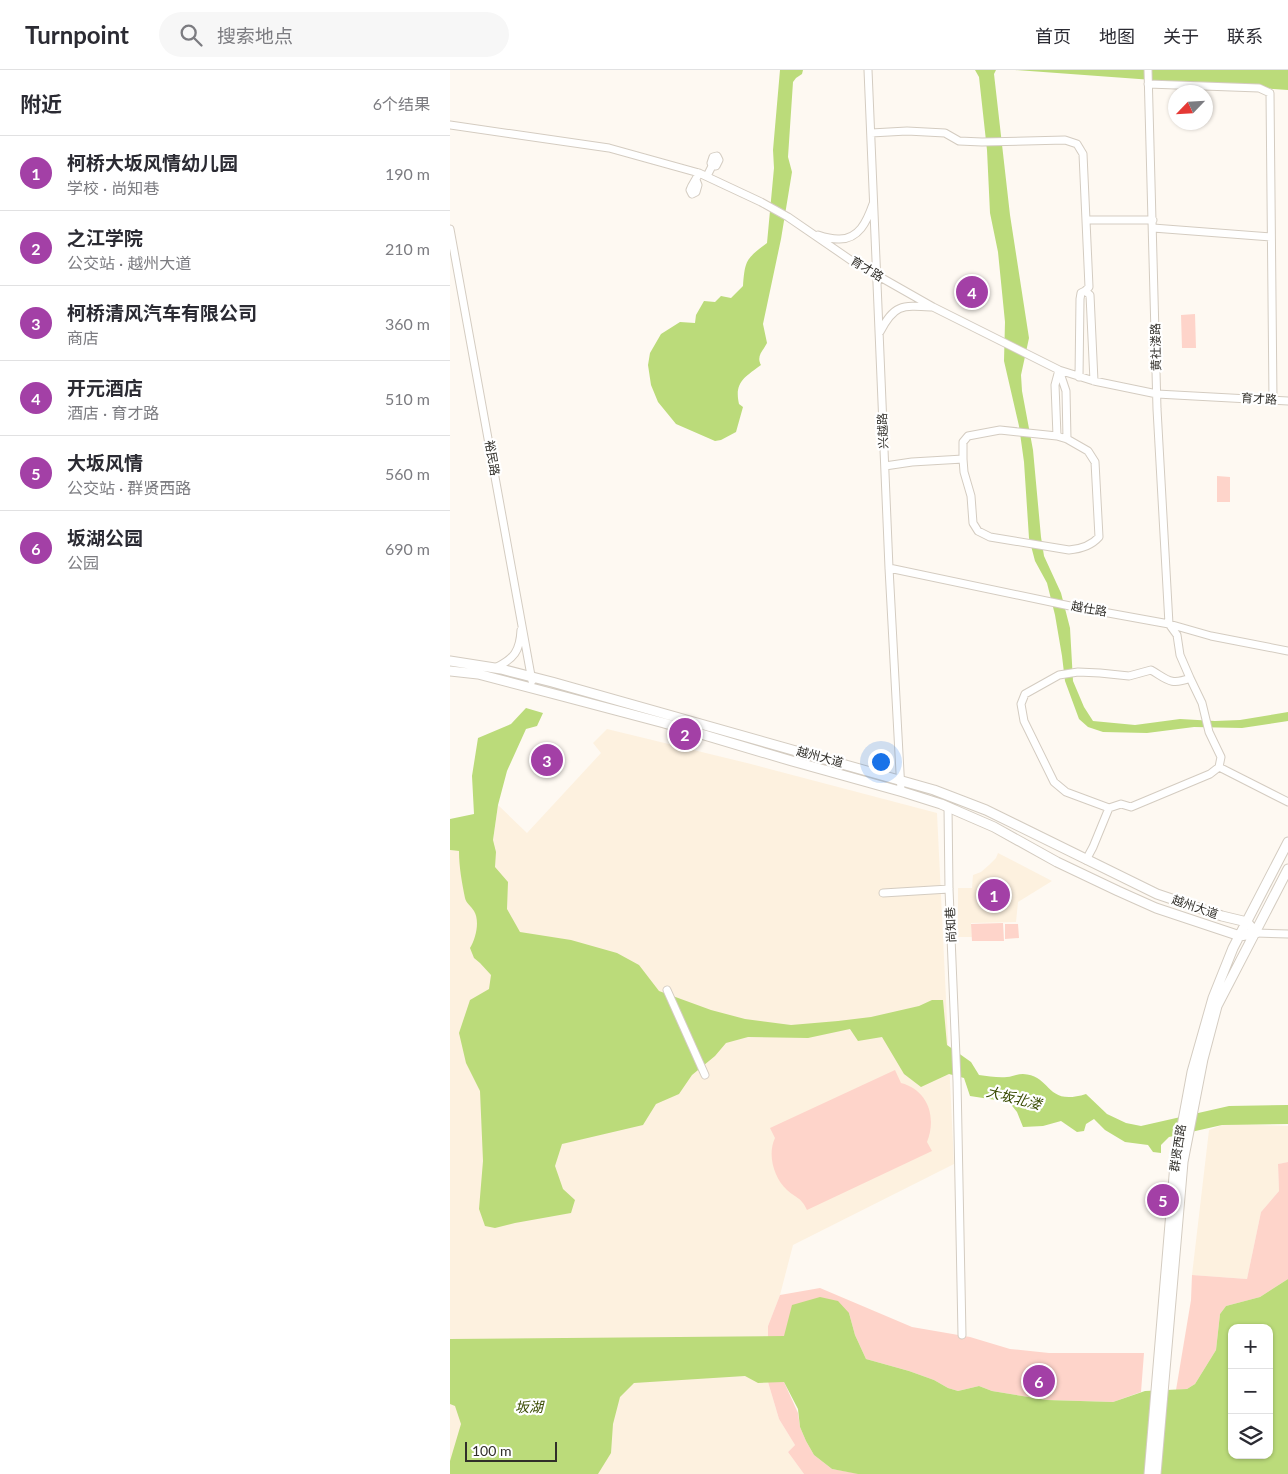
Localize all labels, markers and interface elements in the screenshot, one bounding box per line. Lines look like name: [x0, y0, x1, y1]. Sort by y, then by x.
search box: [159, 12, 509, 57]
text: Turnpoint: [25, 20, 129, 49]
icon: search: [177, 21, 205, 49]
text: 搜索地点: [217, 24, 293, 47]
text: 首页: [1035, 25, 1071, 47]
text: 地图: [1099, 25, 1135, 47]
text: 关于: [1163, 25, 1199, 47]
text: 联系: [1227, 25, 1263, 47]
north arrow: [1168, 85, 1213, 130]
text: 附近: [20, 91, 62, 116]
text: 6个结果: [373, 94, 430, 113]
text: 柯桥大坂风情幼儿园: [67, 151, 238, 174]
text: 1: [31, 164, 41, 183]
text: 190 m: [385, 164, 430, 183]
text: 学校 · 尚知巷: [67, 178, 159, 197]
text: 之江学院: [67, 226, 143, 249]
text: 2: [31, 239, 41, 258]
text: 210 m: [385, 239, 430, 258]
text: 公交站 · 越州大道: [67, 253, 191, 272]
street label: 育才路: [848, 253, 887, 284]
pin: 4: [956, 273, 988, 311]
text: 柯桥清风汽车有限公司: [67, 301, 257, 324]
text: 3: [31, 314, 41, 333]
text: 360 m: [385, 314, 430, 333]
street label: 黄社溇路: [1148, 323, 1163, 371]
text: 商店: [67, 328, 99, 347]
text: 开元酒店: [67, 376, 143, 399]
text: 4: [31, 389, 41, 408]
text: 510 m: [385, 389, 430, 408]
street label: 育才路: [1241, 390, 1277, 407]
text: 酒店 · 育才路: [67, 403, 159, 422]
street label: 兴越路: [874, 413, 891, 449]
street label: 裕民路: [482, 439, 503, 477]
text: 大坂风情: [67, 451, 143, 474]
text: 5: [31, 464, 41, 483]
text: 560 m: [385, 464, 430, 483]
text: 公交站 · 群贤西路: [67, 478, 191, 497]
text: 坂湖公园: [67, 526, 143, 549]
text: 6: [31, 539, 41, 558]
text: 690 m: [385, 539, 430, 558]
text: 公园: [67, 553, 99, 572]
street label: 越仕路: [1070, 598, 1108, 619]
pin: 2: [669, 715, 701, 753]
pin: 3: [531, 741, 563, 779]
street label: 越州大道: [795, 743, 845, 770]
your location: [868, 749, 894, 775]
pin: 1: [978, 876, 1010, 914]
street label: 越州大道: [1170, 892, 1220, 921]
street label: 尚知巷: [942, 907, 959, 943]
water label: 大坂北溇: [985, 1082, 1045, 1113]
street label: 群贤西路: [1166, 1123, 1189, 1173]
pin: 5: [1147, 1181, 1179, 1219]
map controls: [1228, 1324, 1273, 1459]
button: +: [1228, 1324, 1273, 1369]
pin: 6: [1023, 1362, 1055, 1400]
button: −: [1228, 1369, 1273, 1414]
water label: 坂湖: [515, 1398, 545, 1415]
button: layers: [1228, 1414, 1273, 1459]
scale bar: [465, 1439, 558, 1462]
text: 100 m: [472, 1442, 511, 1459]

